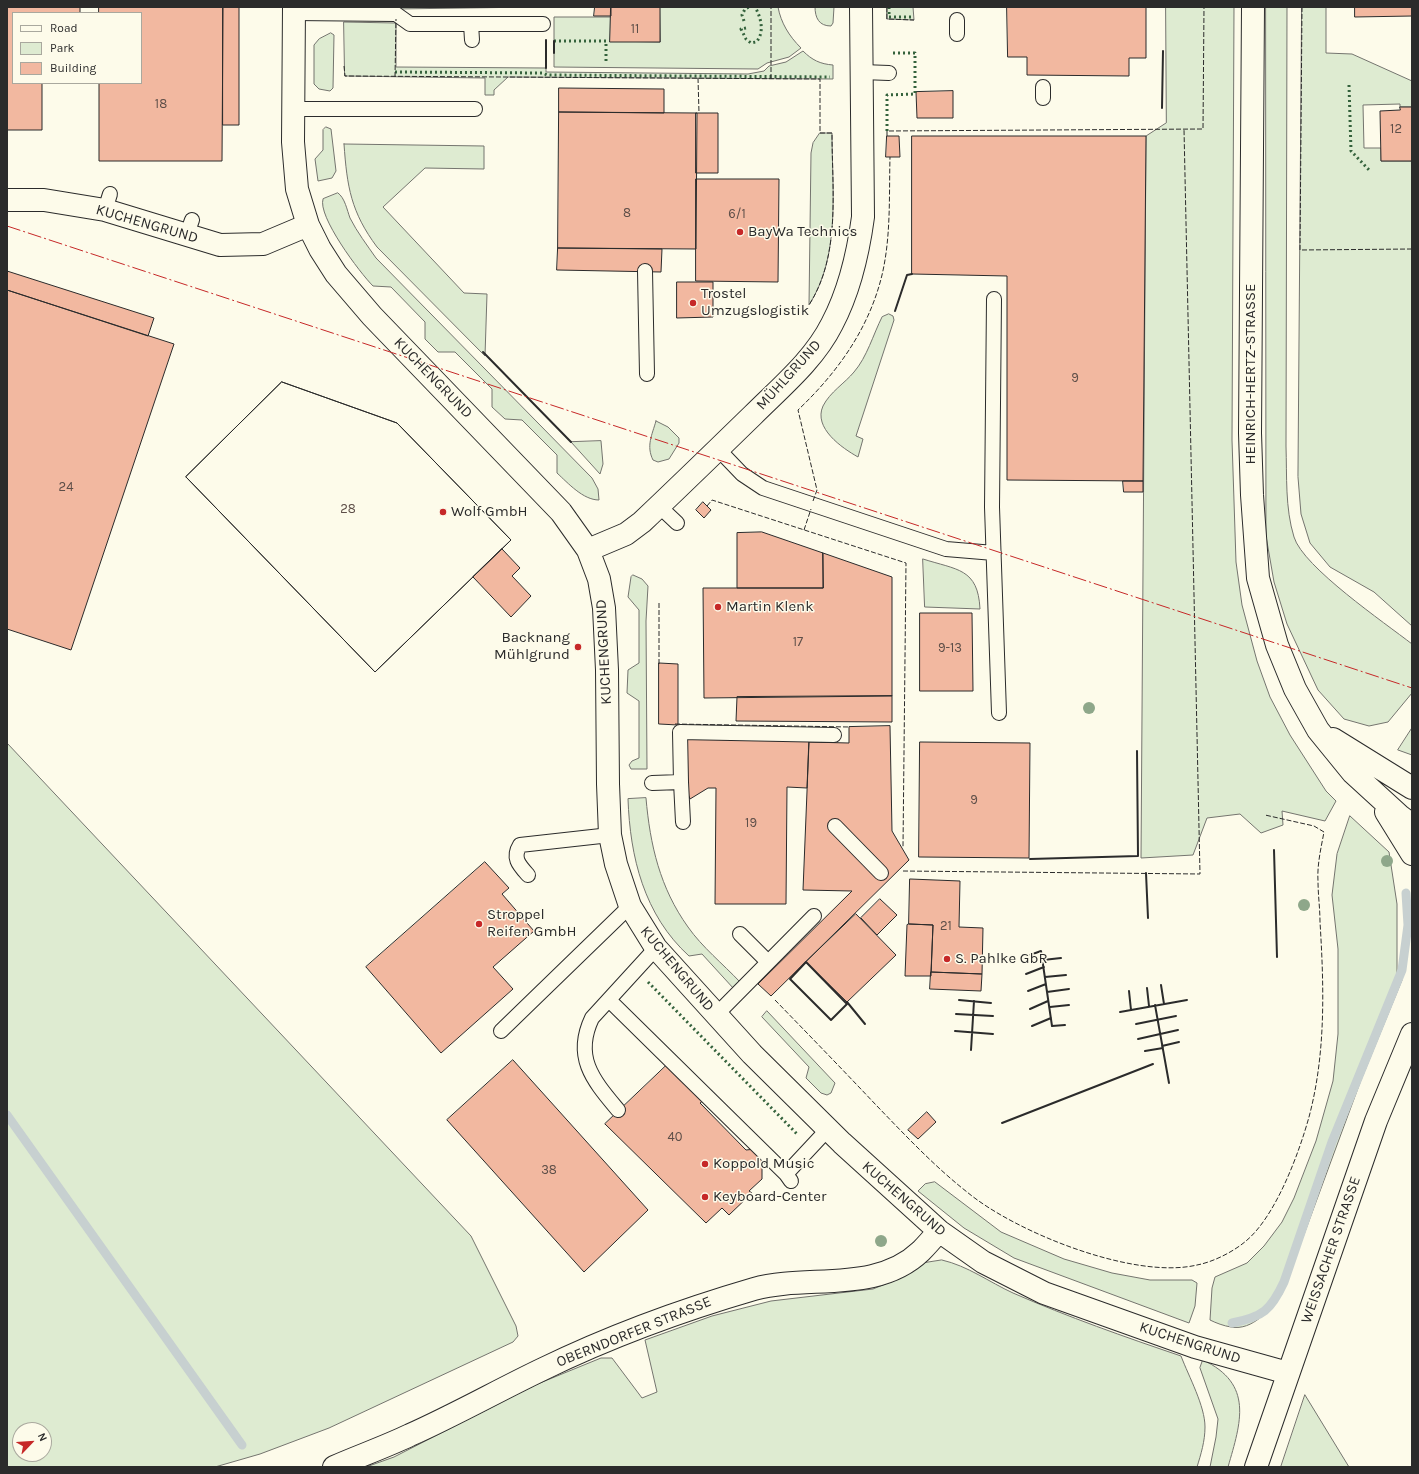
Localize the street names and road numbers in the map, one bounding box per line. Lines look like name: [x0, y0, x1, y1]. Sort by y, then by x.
street label: KUCHENGRUND: [94, 201, 200, 247]
street label: HEINRICH-HERTZ-STRASSE: [1242, 284, 1260, 464]
street label: KUCHENGRUND: [390, 334, 476, 422]
street label: MÜHLGRUND: [753, 336, 825, 414]
street label: KUCHENGRUND: [592, 599, 616, 705]
street label: KUCHENGRUND: [636, 923, 718, 1015]
street label: KUCHENGRUND: [858, 1158, 950, 1240]
street label: WEISSACHER STRASSE: [1297, 1174, 1365, 1326]
street label: OBERNDORFER STRASSE: [554, 1293, 714, 1371]
street label: KUCHENGRUND: [1137, 1318, 1243, 1368]

